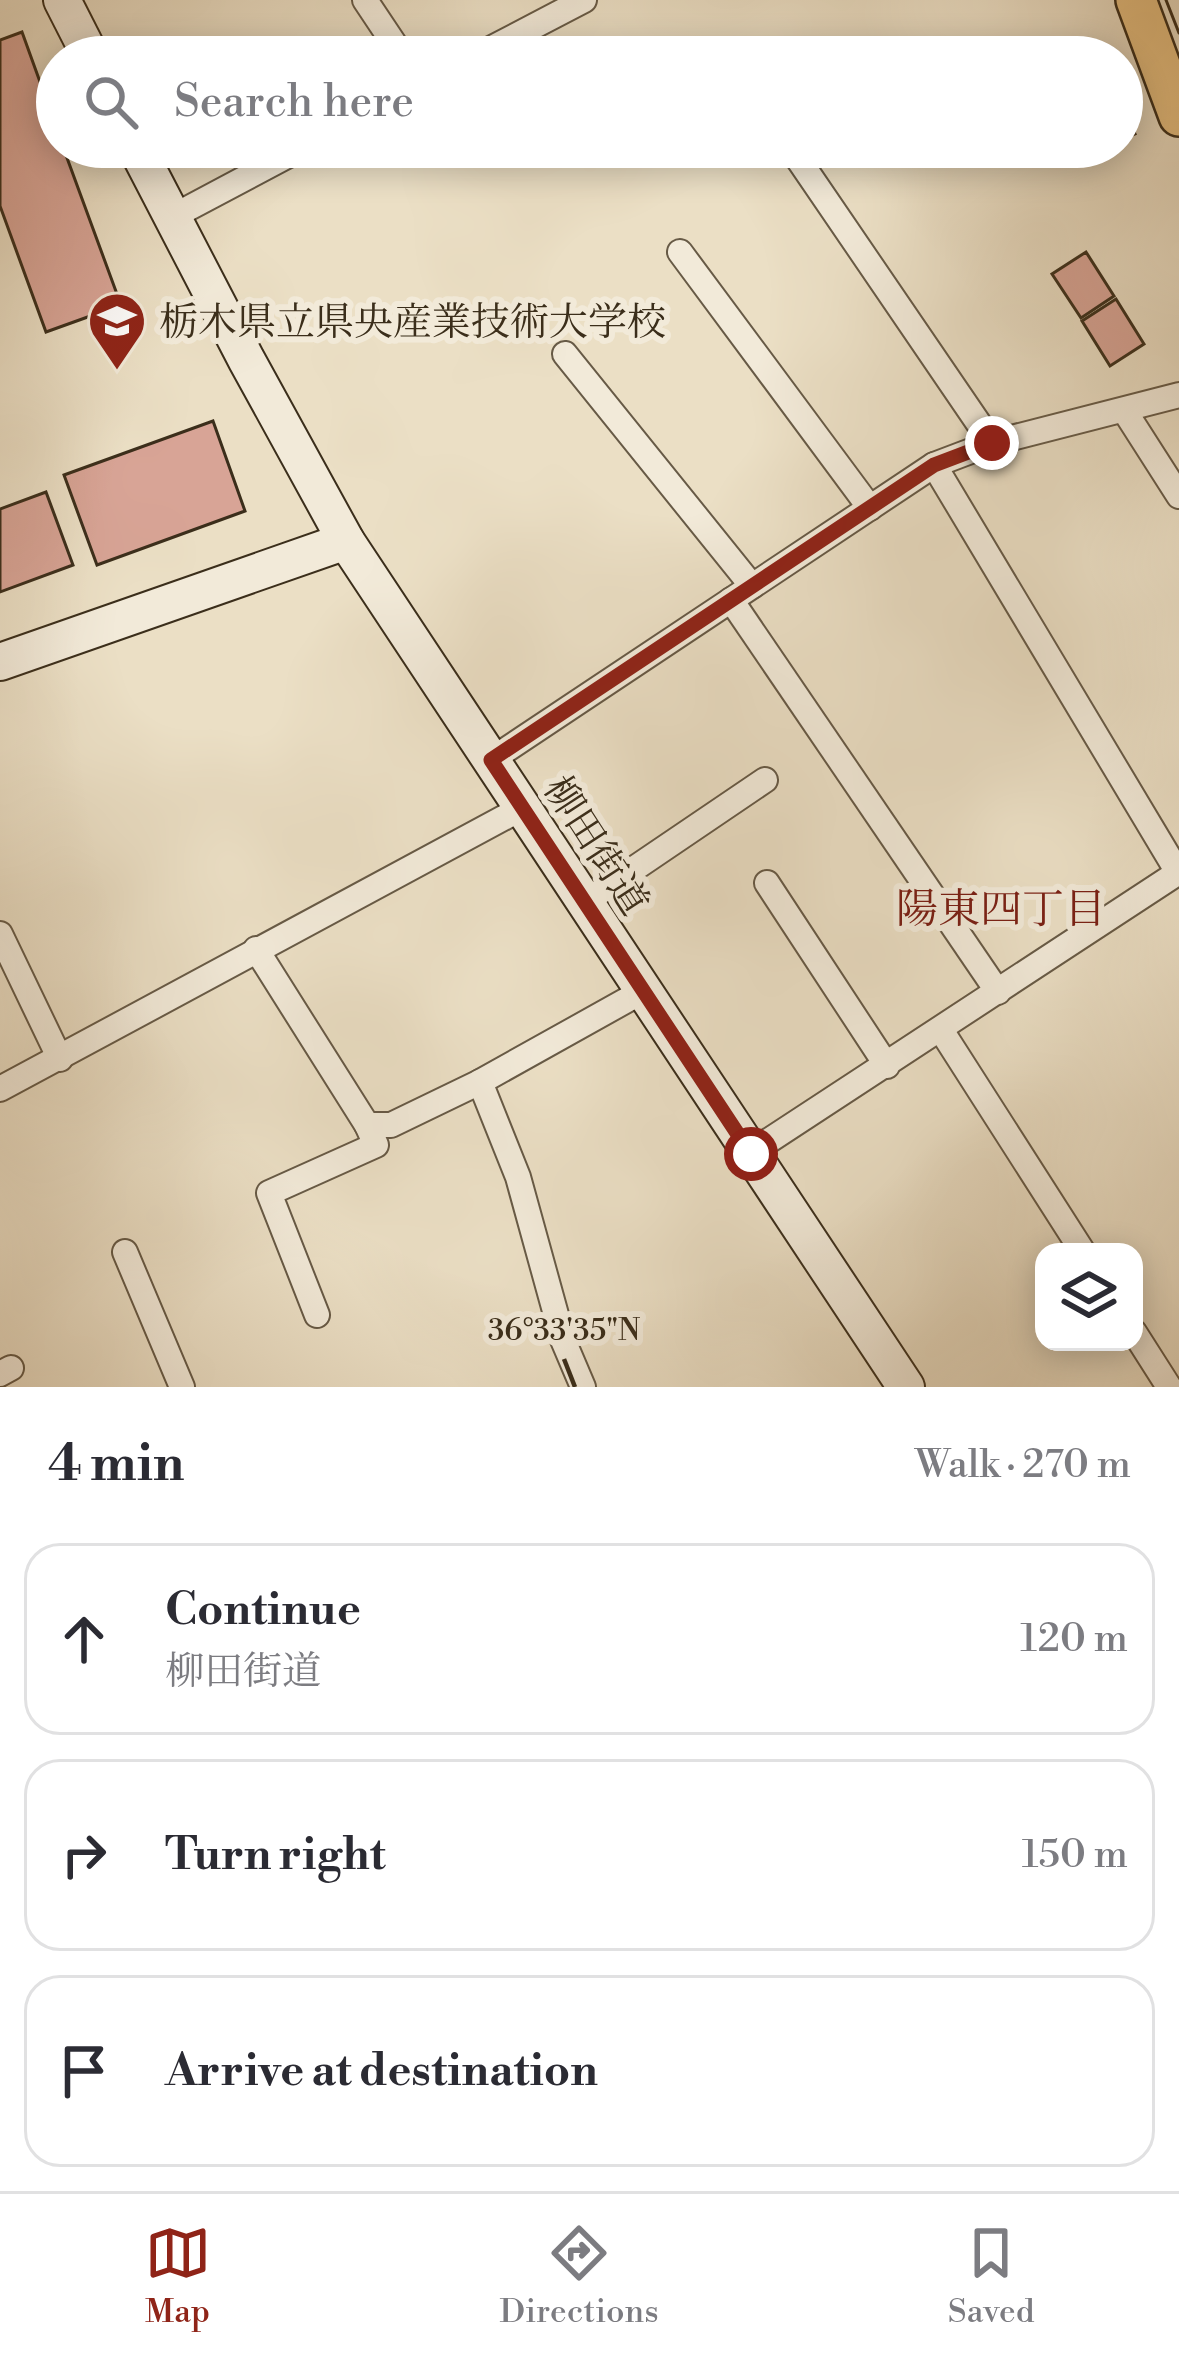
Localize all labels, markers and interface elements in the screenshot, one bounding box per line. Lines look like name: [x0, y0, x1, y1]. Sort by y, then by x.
search box: [36, 36, 1143, 168]
icon: search: [78, 69, 144, 135]
text: Search here: [174, 74, 414, 131]
school or university icon: 栃木県立県央産業技術大学校: [86, 290, 148, 372]
place label: 栃木県立県央産業技術大学校: [159, 299, 666, 348]
route end: [965, 416, 1019, 470]
street label: 柳田街道: [532, 768, 658, 925]
district label: 陽東四丁目: [896, 884, 1106, 937]
route start: [724, 1127, 778, 1181]
map controls: [1035, 1243, 1143, 1351]
button: layers: [1035, 1243, 1143, 1351]
text: 36°33'35"N: [488, 1312, 640, 1350]
text: 4 min: [48, 1433, 184, 1497]
text: Walk · 270 m: [915, 1441, 1131, 1490]
text: Continue: [165, 1582, 361, 1639]
icon: ahead: [51, 1606, 117, 1672]
text: 120 m: [1020, 1615, 1128, 1664]
text: 柳田街道: [165, 1648, 321, 1697]
icon: right: [51, 1822, 117, 1888]
text: Turn right: [165, 1827, 386, 1884]
text: 150 m: [1022, 1831, 1128, 1880]
icon: arrive: [51, 2038, 117, 2104]
text: Arrive at destination: [165, 2043, 598, 2100]
tab: Map: [145, 2220, 211, 2333]
tab: Directions: [500, 2220, 659, 2333]
tab: Saved: [948, 2220, 1034, 2333]

